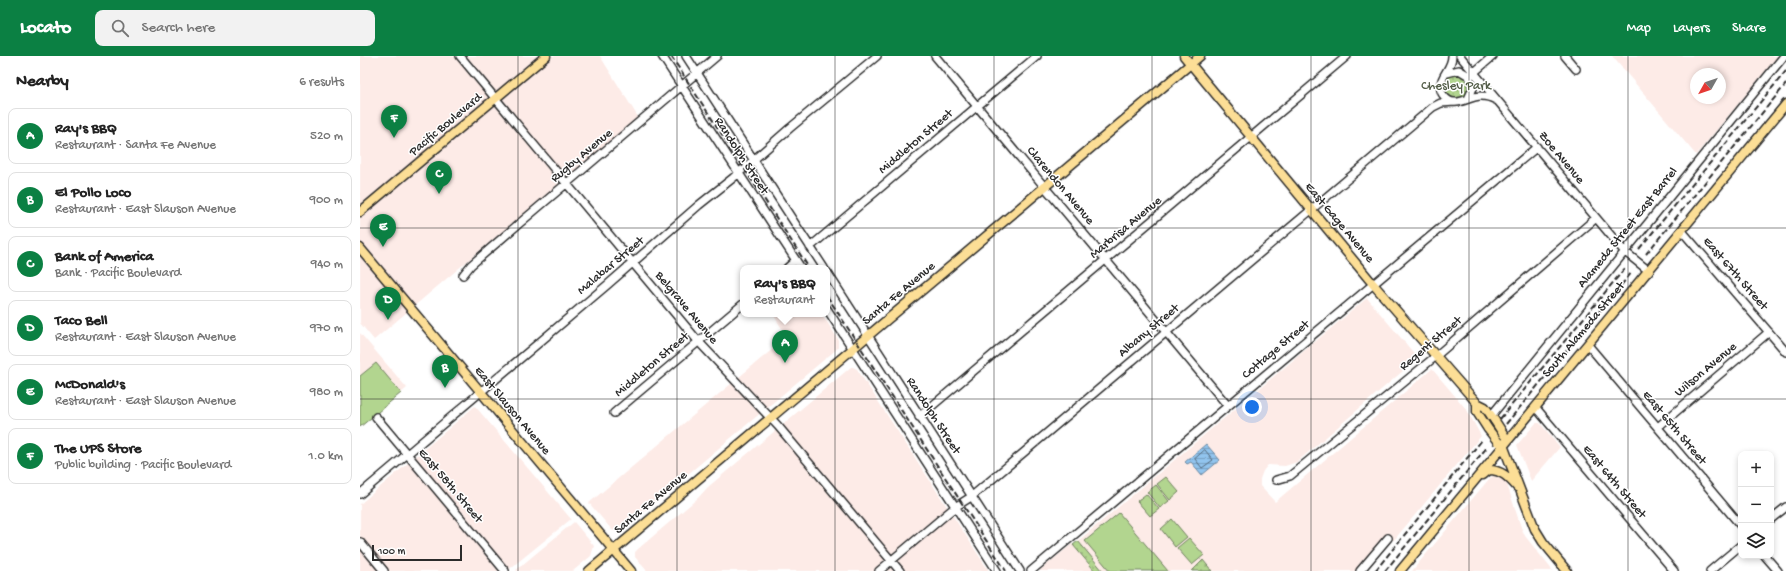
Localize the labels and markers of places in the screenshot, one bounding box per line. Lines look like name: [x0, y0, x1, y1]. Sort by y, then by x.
pin: F: [381, 105, 407, 138]
pin: C: [426, 161, 452, 194]
pin: E: [370, 214, 396, 247]
pin: D: [375, 287, 401, 320]
pin: A: [772, 330, 798, 363]
pin: B: [432, 355, 458, 388]

